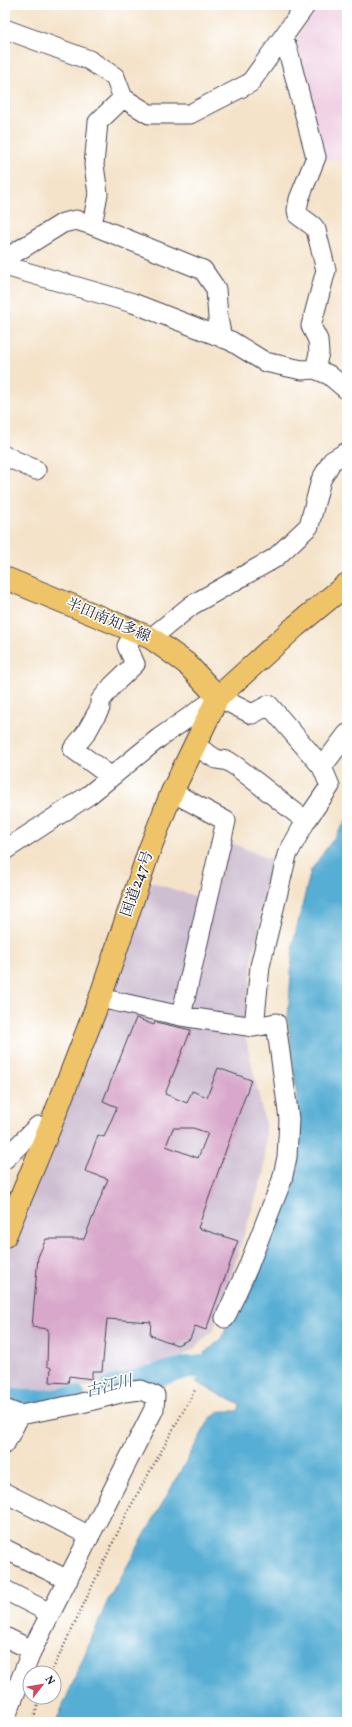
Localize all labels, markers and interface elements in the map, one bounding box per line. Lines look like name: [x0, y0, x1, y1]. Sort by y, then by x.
street label: 半田南知多線: [62, 594, 154, 648]
street label: 国道247号: [117, 848, 159, 920]
water label: 古江川: [83, 1370, 137, 1403]
north arrow: [22, 1665, 62, 1705]
text: N: [41, 1673, 58, 1688]

